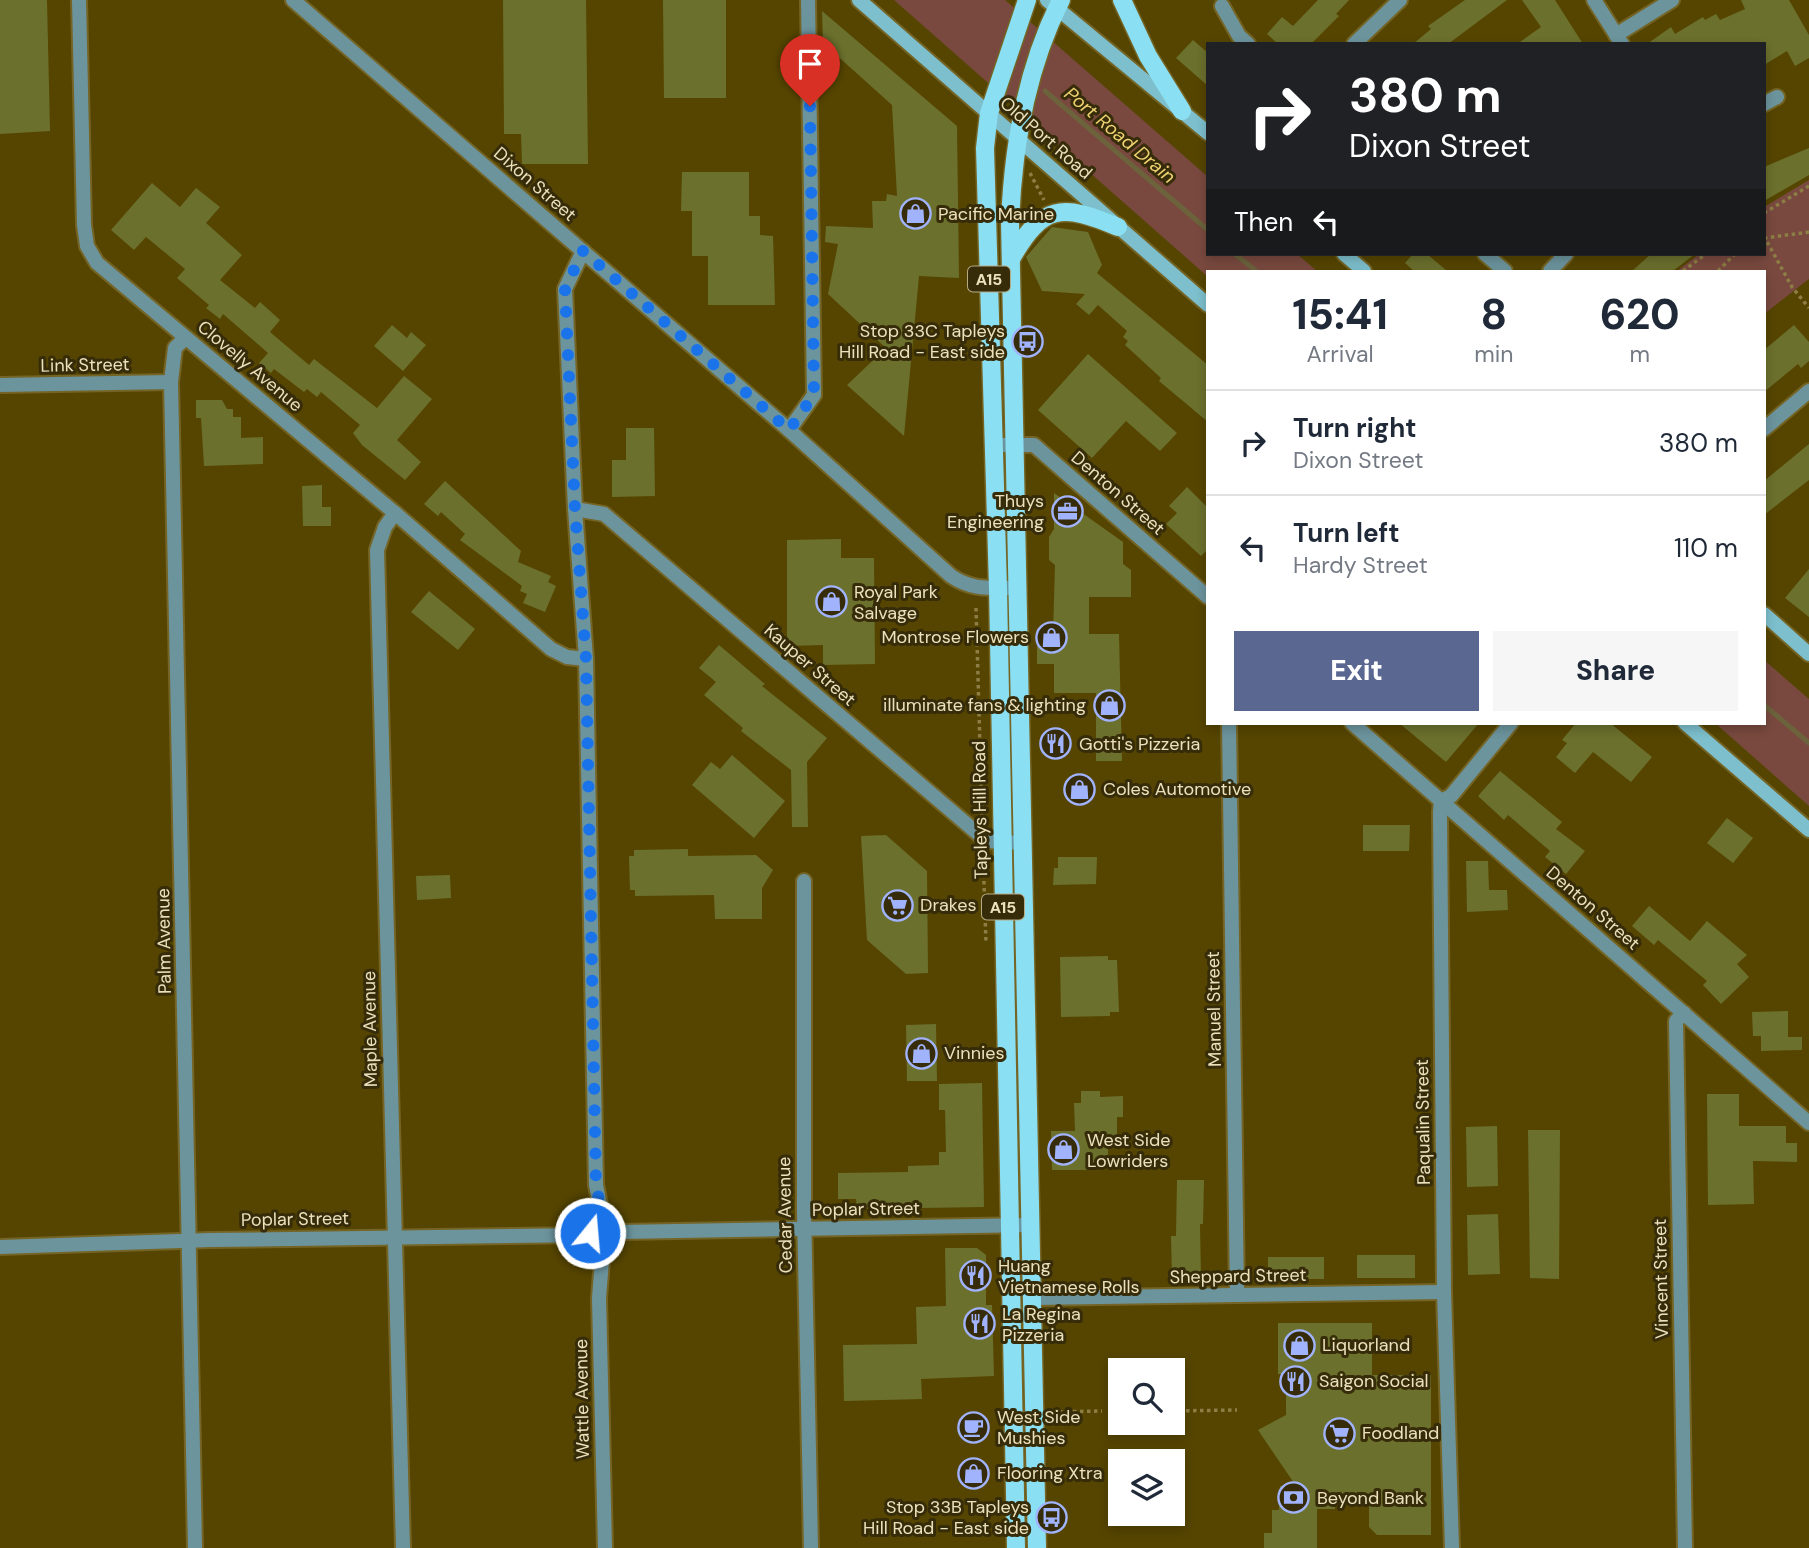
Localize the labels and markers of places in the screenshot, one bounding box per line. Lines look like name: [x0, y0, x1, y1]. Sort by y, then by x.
pin: [780, 34, 840, 106]
shop icon: Pacific Marine: [898, 197, 932, 231]
place label: Pacific Marine: [938, 202, 1054, 226]
place label: Stop 33C Tapleys Hill Road - East side: [839, 319, 1005, 364]
bus stop icon: Stop 33C Tapleys Hill Road - East side: [1011, 324, 1045, 358]
place label: Thuys Engineering: [947, 489, 1044, 534]
office icon: Thuys Engineering: [1050, 494, 1084, 528]
place label: Royal Park Salvage: [854, 580, 938, 625]
shop icon: Royal Park Salvage: [814, 585, 848, 619]
shop icon: Montrose Flowers: [1035, 620, 1069, 654]
place label: Montrose Flowers: [881, 625, 1029, 649]
shop icon: illuminate fans & lighting: [1092, 688, 1126, 722]
place label: illuminate fans & lighting: [883, 693, 1086, 717]
restaurant icon: Gotti's Pizzeria: [1039, 727, 1073, 761]
place label: Gotti's Pizzeria: [1079, 732, 1200, 756]
shop icon: Coles Automotive: [1063, 772, 1097, 806]
place label: Coles Automotive: [1103, 777, 1251, 801]
supermarket icon: Drakes: [880, 888, 914, 922]
place label: Drakes: [920, 893, 977, 917]
shop icon: Vinnies: [904, 1036, 938, 1070]
place label: Vinnies: [944, 1041, 1005, 1065]
place label: West Side Lowriders: [1087, 1128, 1170, 1173]
shop icon: West Side Lowriders: [1047, 1133, 1081, 1167]
place label: Huang Vietnamese Rolls: [998, 1254, 1140, 1299]
restaurant icon: Huang Vietnamese Rolls: [958, 1259, 992, 1293]
place label: La Regina Pizzeria: [1002, 1302, 1081, 1347]
restaurant icon: La Regina Pizzeria: [962, 1307, 996, 1341]
shop icon: Liquorland: [1282, 1328, 1316, 1362]
place label: Liquorland: [1322, 1333, 1410, 1357]
restaurant icon: Saigon Social: [1279, 1364, 1313, 1398]
place label: Saigon Social: [1319, 1369, 1429, 1393]
place label: West Side Mushies: [997, 1405, 1080, 1450]
cafe icon: West Side Mushies: [957, 1410, 991, 1444]
supermarket icon: Foodland: [1322, 1416, 1356, 1450]
place label: Foodland: [1362, 1421, 1439, 1445]
shop icon: Flooring Xtra: [957, 1456, 991, 1490]
place label: Flooring Xtra: [997, 1461, 1103, 1485]
bank icon: Beyond Bank: [1277, 1481, 1311, 1515]
place label: Beyond Bank: [1317, 1486, 1424, 1510]
place label: Stop 33B Tapleys Hill Road - East side: [863, 1495, 1029, 1540]
bus stop icon: Stop 33B Tapleys Hill Road - East side: [1035, 1500, 1069, 1534]

